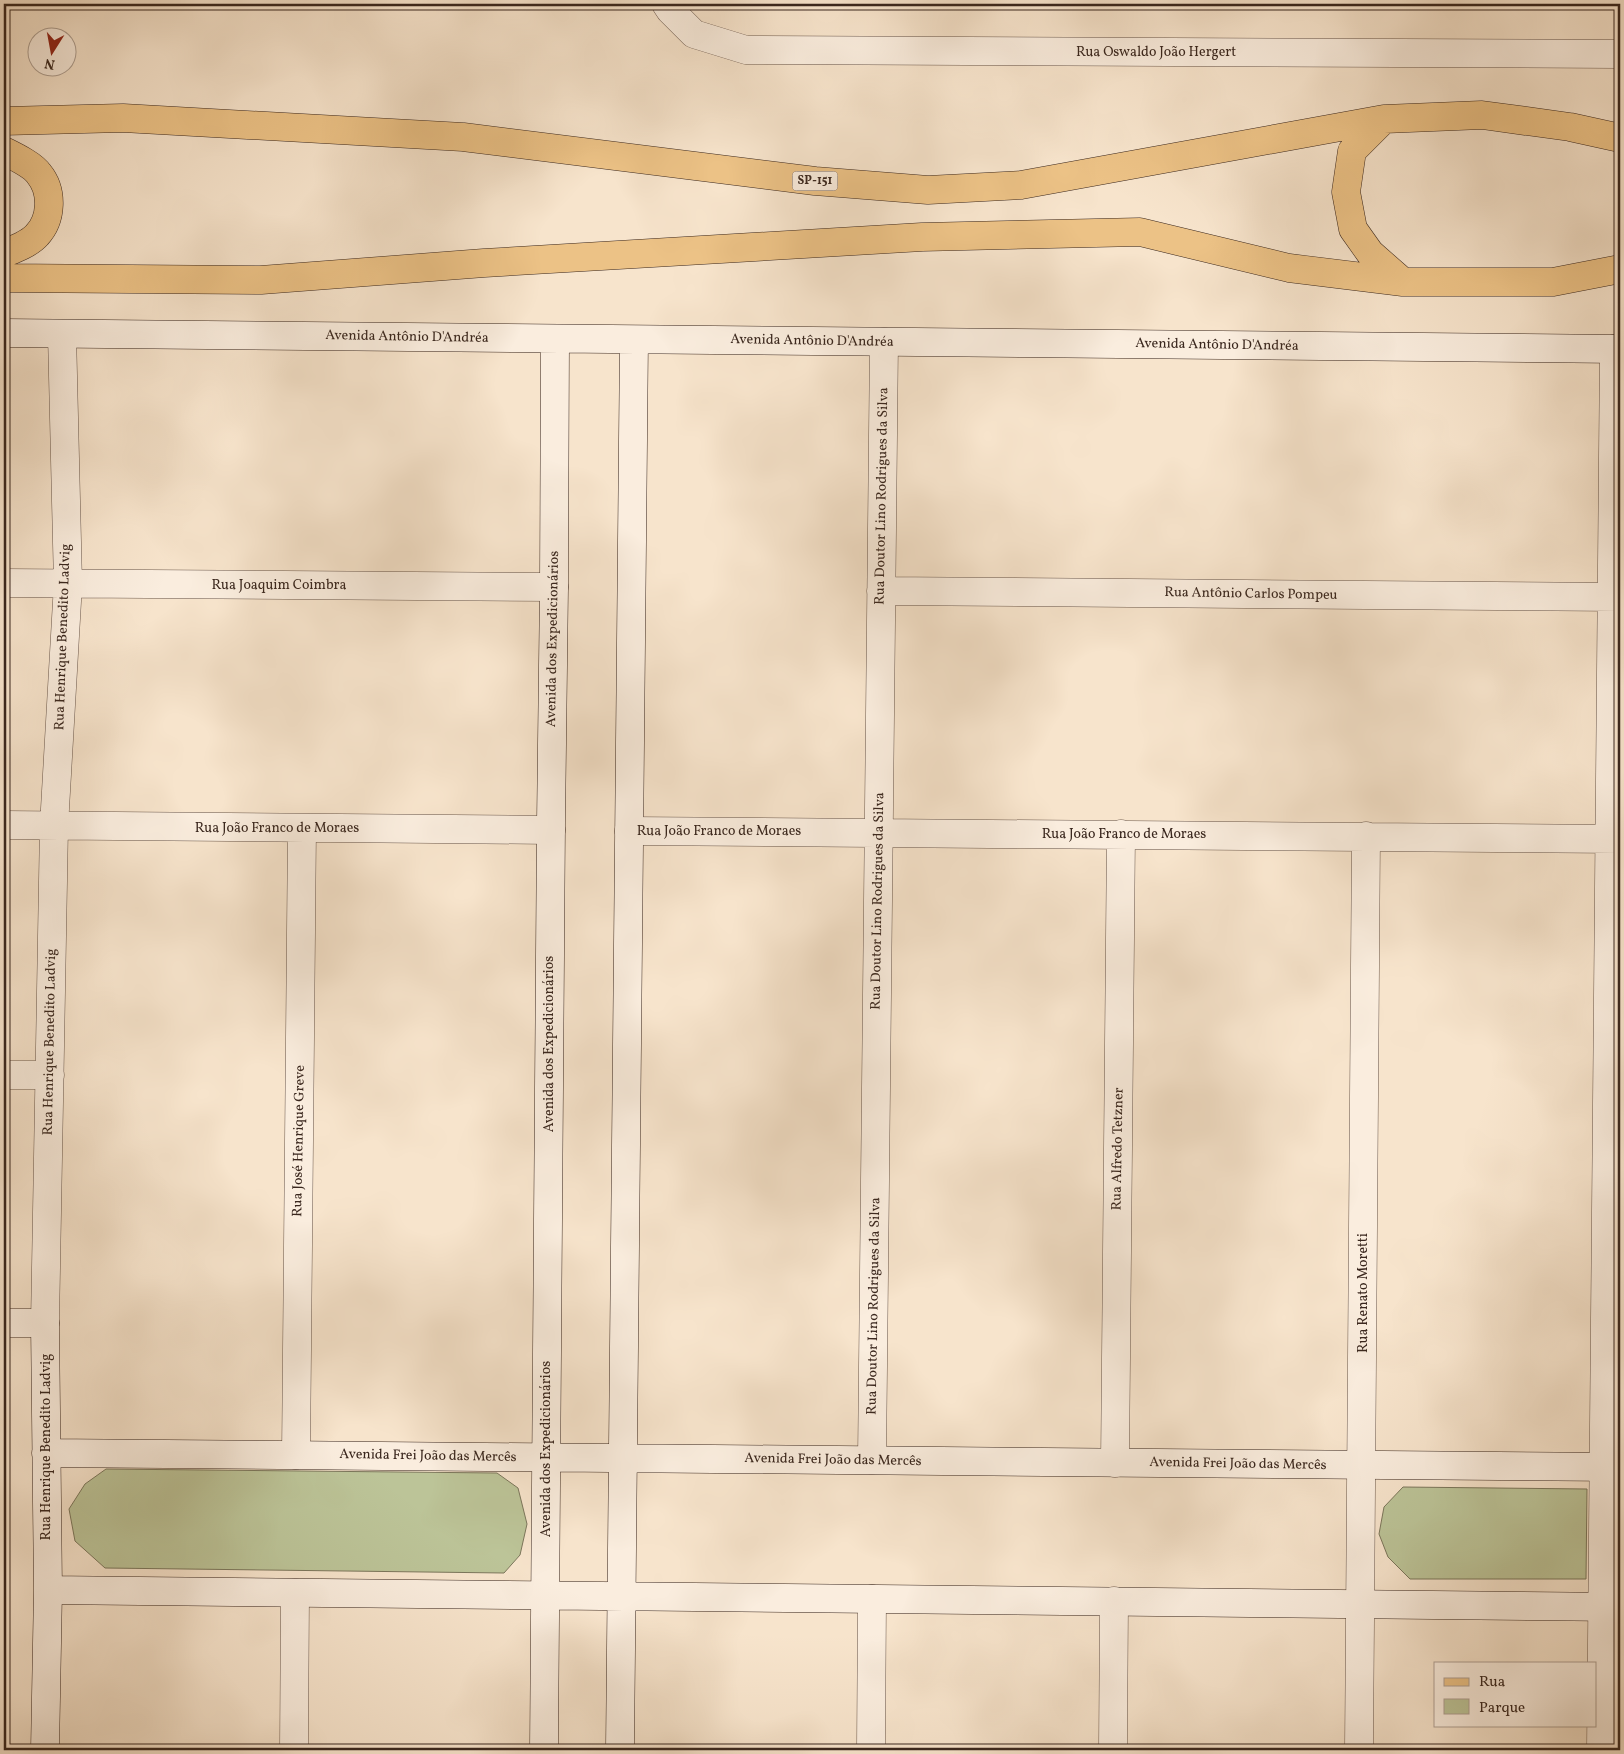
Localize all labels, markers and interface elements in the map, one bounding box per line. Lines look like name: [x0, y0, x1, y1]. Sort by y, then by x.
north arrow: [28, 28, 78, 78]
street label: Rua Oswaldo João Hergert: [1076, 43, 1236, 62]
text: N: [43, 53, 57, 74]
road number: SP-151: [792, 172, 838, 190]
street label: Avenida Antônio D'Andréa: [325, 326, 489, 348]
street label: Avenida Antônio D'Andréa: [730, 330, 894, 352]
street label: Avenida Antônio D'Andréa: [1135, 334, 1299, 356]
street label: Rua Doutor Lino Rodrigues da Silva: [871, 387, 893, 605]
street label: Rua Henrique Benedito Ladvig: [50, 543, 76, 731]
street label: Avenida dos Expedicionários: [542, 551, 564, 727]
street label: Rua Joaquim Coimbra: [212, 576, 346, 595]
street label: Rua Antônio Carlos Pompeu: [1164, 583, 1338, 605]
street label: Rua Doutor Lino Rodrigues da Silva: [867, 792, 889, 1010]
street label: Rua João Franco de Moraes: [195, 819, 359, 838]
street label: Rua João Franco de Moraes: [637, 822, 801, 841]
street label: Rua João Franco de Moraes: [1042, 825, 1206, 844]
street label: Rua Henrique Benedito Ladvig: [39, 948, 61, 1136]
street label: Avenida dos Expedicionários: [540, 956, 559, 1132]
street label: Rua José Henrique Greve: [288, 1065, 310, 1217]
street label: Rua Alfredo Tetzner: [1107, 1087, 1129, 1211]
street label: Rua Doutor Lino Rodrigues da Silva: [863, 1197, 885, 1415]
street label: Rua Renato Moretti: [1354, 1233, 1373, 1353]
street label: Rua Henrique Benedito Ladvig: [37, 1354, 56, 1540]
street label: Avenida dos Expedicionários: [537, 1361, 556, 1537]
street label: Avenida Frei João das Mercês: [339, 1445, 517, 1467]
street label: Avenida Frei João das Mercês: [744, 1449, 922, 1471]
street label: Avenida Frei João das Mercês: [1149, 1453, 1327, 1475]
legend: [1434, 1662, 1596, 1726]
text: Rua: [1479, 1672, 1505, 1693]
text: Parque: [1479, 1698, 1525, 1719]

